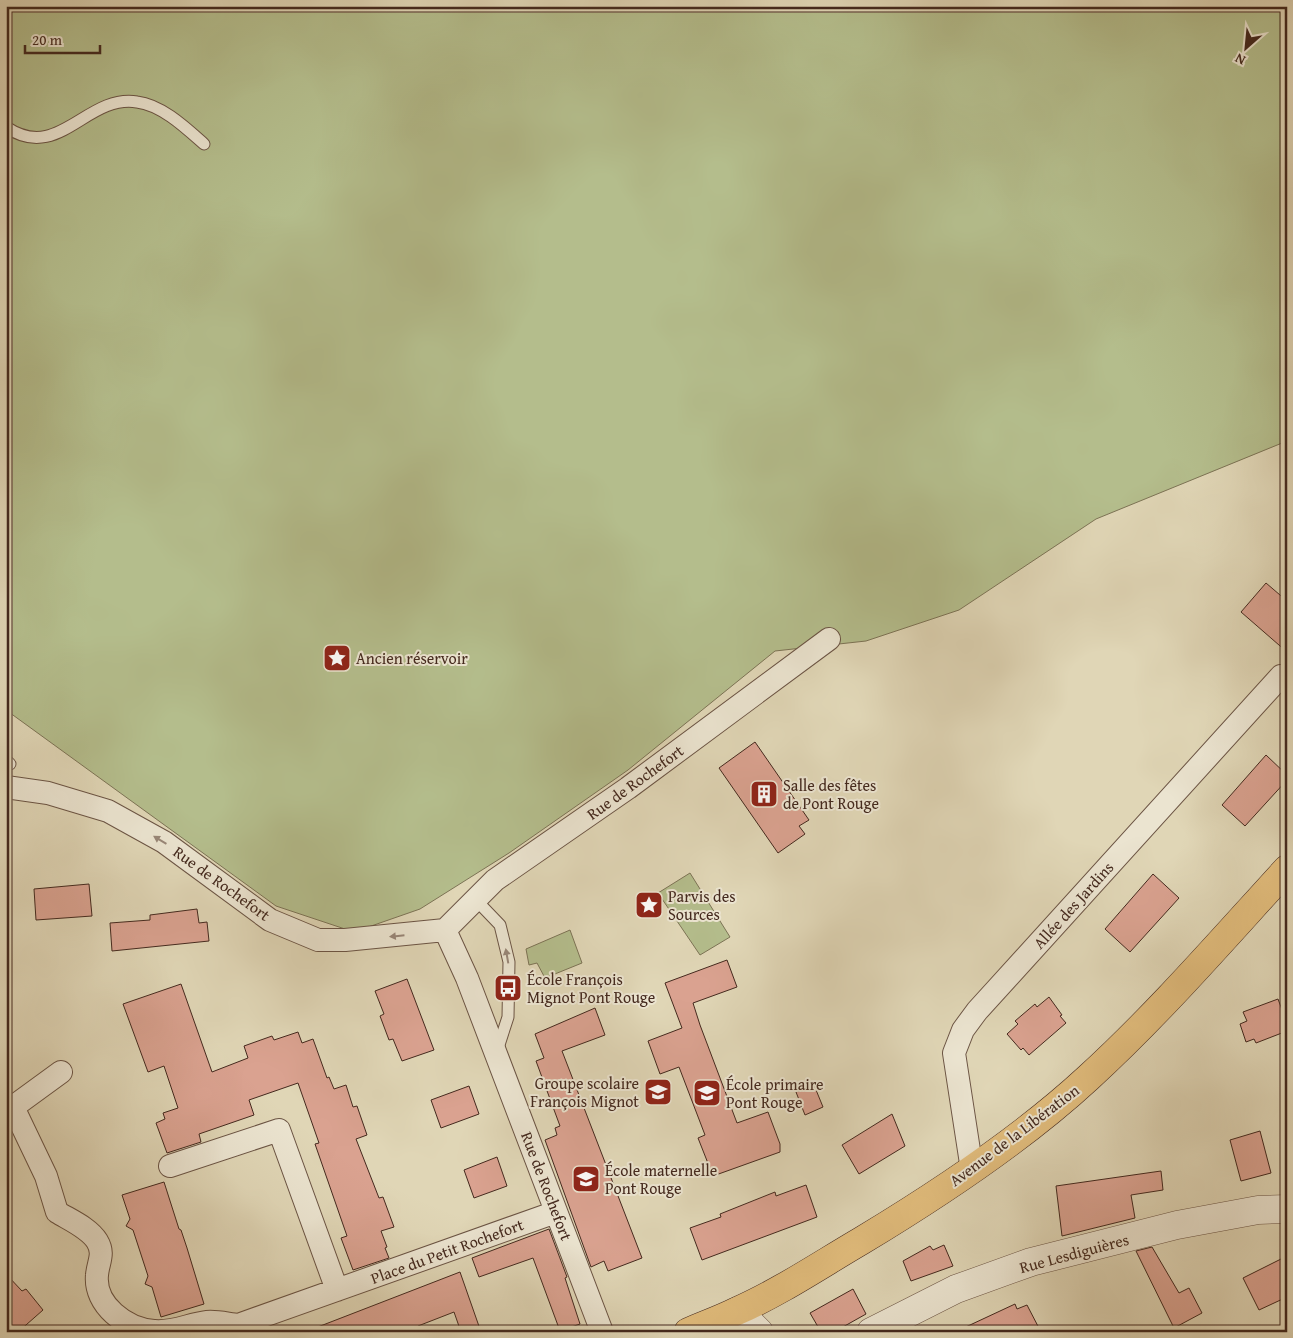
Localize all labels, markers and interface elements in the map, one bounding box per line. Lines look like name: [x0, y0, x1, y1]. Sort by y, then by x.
scale bar: [25, 22, 100, 54]
north arrow: [1220, 22, 1270, 72]
text: 20 m: [32, 29, 63, 50]
text: N: [1231, 48, 1249, 71]
place icon: Ancien réservoir: [322, 643, 352, 673]
place label: Ancien réservoir: [356, 646, 468, 670]
street label: Rue de Rochefort: [582, 738, 689, 825]
place label: Salle des fêtes de Pont Rouge: [783, 773, 879, 815]
building icon: Salle des fêtes de Pont Rouge: [749, 779, 779, 809]
one-way arrow: [153, 835, 166, 844]
street label: Rue de Rochefort: [169, 840, 276, 927]
street label: Allée des Jardins: [1027, 856, 1119, 954]
place label: Parvis des Sources: [668, 884, 736, 926]
place icon: Parvis des Sources: [634, 890, 664, 920]
one-way arrow: [389, 932, 405, 940]
one-way arrow: [503, 947, 511, 963]
place label: École François Mignot Pont Rouge: [527, 967, 655, 1009]
bus stop icon: École François Mignot Pont Rouge: [493, 973, 523, 1003]
place label: Groupe scolaire François Mignot: [530, 1071, 639, 1113]
place label: École primaire Pont Rouge: [726, 1072, 824, 1114]
school or university icon: Groupe scolaire François Mignot: [643, 1077, 673, 1107]
school or university icon: École primaire Pont Rouge: [692, 1078, 722, 1108]
street label: Avenue de la Libération: [944, 1078, 1084, 1192]
street label: Rue de Rochefort: [515, 1128, 579, 1244]
place label: École maternelle Pont Rouge: [605, 1158, 717, 1200]
school or university icon: École maternelle Pont Rouge: [571, 1164, 601, 1194]
street label: Place du Petit Rochefort: [367, 1212, 527, 1290]
street label: Rue Lesdiguières: [1017, 1227, 1131, 1279]

